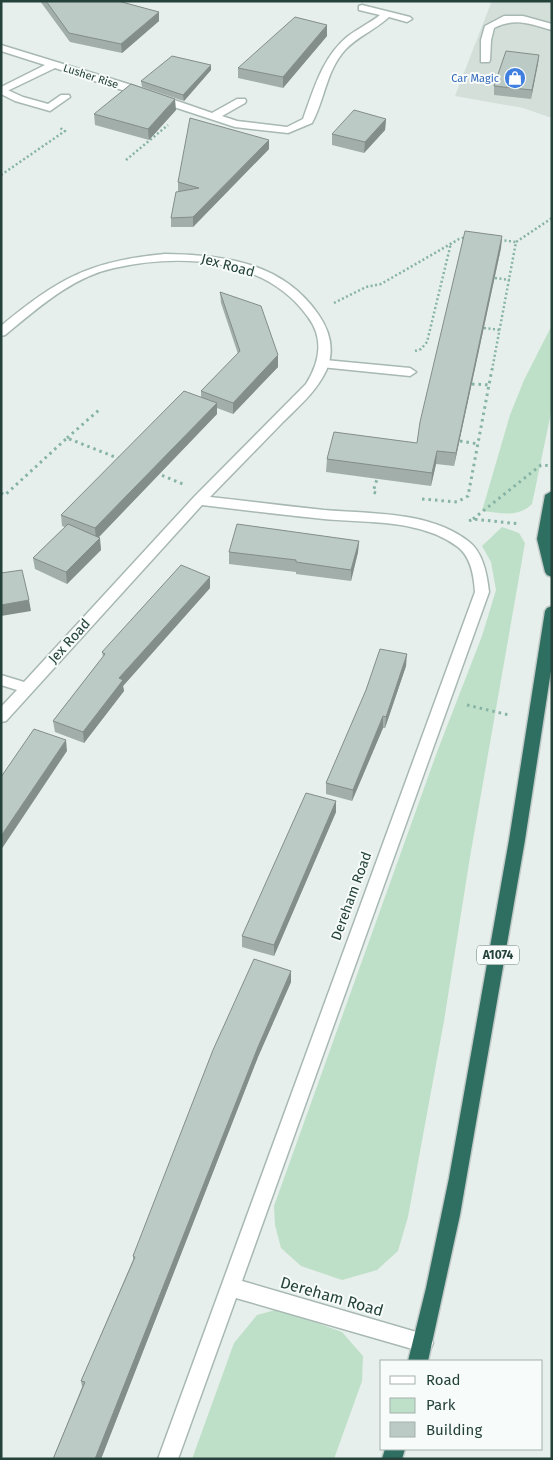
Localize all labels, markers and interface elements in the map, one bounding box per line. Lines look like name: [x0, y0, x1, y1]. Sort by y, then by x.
street label: Lusher Rise: [62, 61, 120, 92]
shop icon: Car Magic: [503, 66, 527, 90]
place label: Car Magic: [451, 72, 499, 85]
street label: Jex Road: [199, 250, 256, 281]
street label: Jex Road: [45, 615, 94, 667]
street label: Dereham Road: [328, 850, 375, 943]
road number: A1074: [477, 946, 519, 964]
street label: Dereham Road: [278, 1273, 386, 1320]
legend: [380, 1360, 543, 1450]
text: Road: [426, 1371, 461, 1389]
text: Park: [426, 1396, 456, 1414]
text: Building: [426, 1421, 482, 1439]

